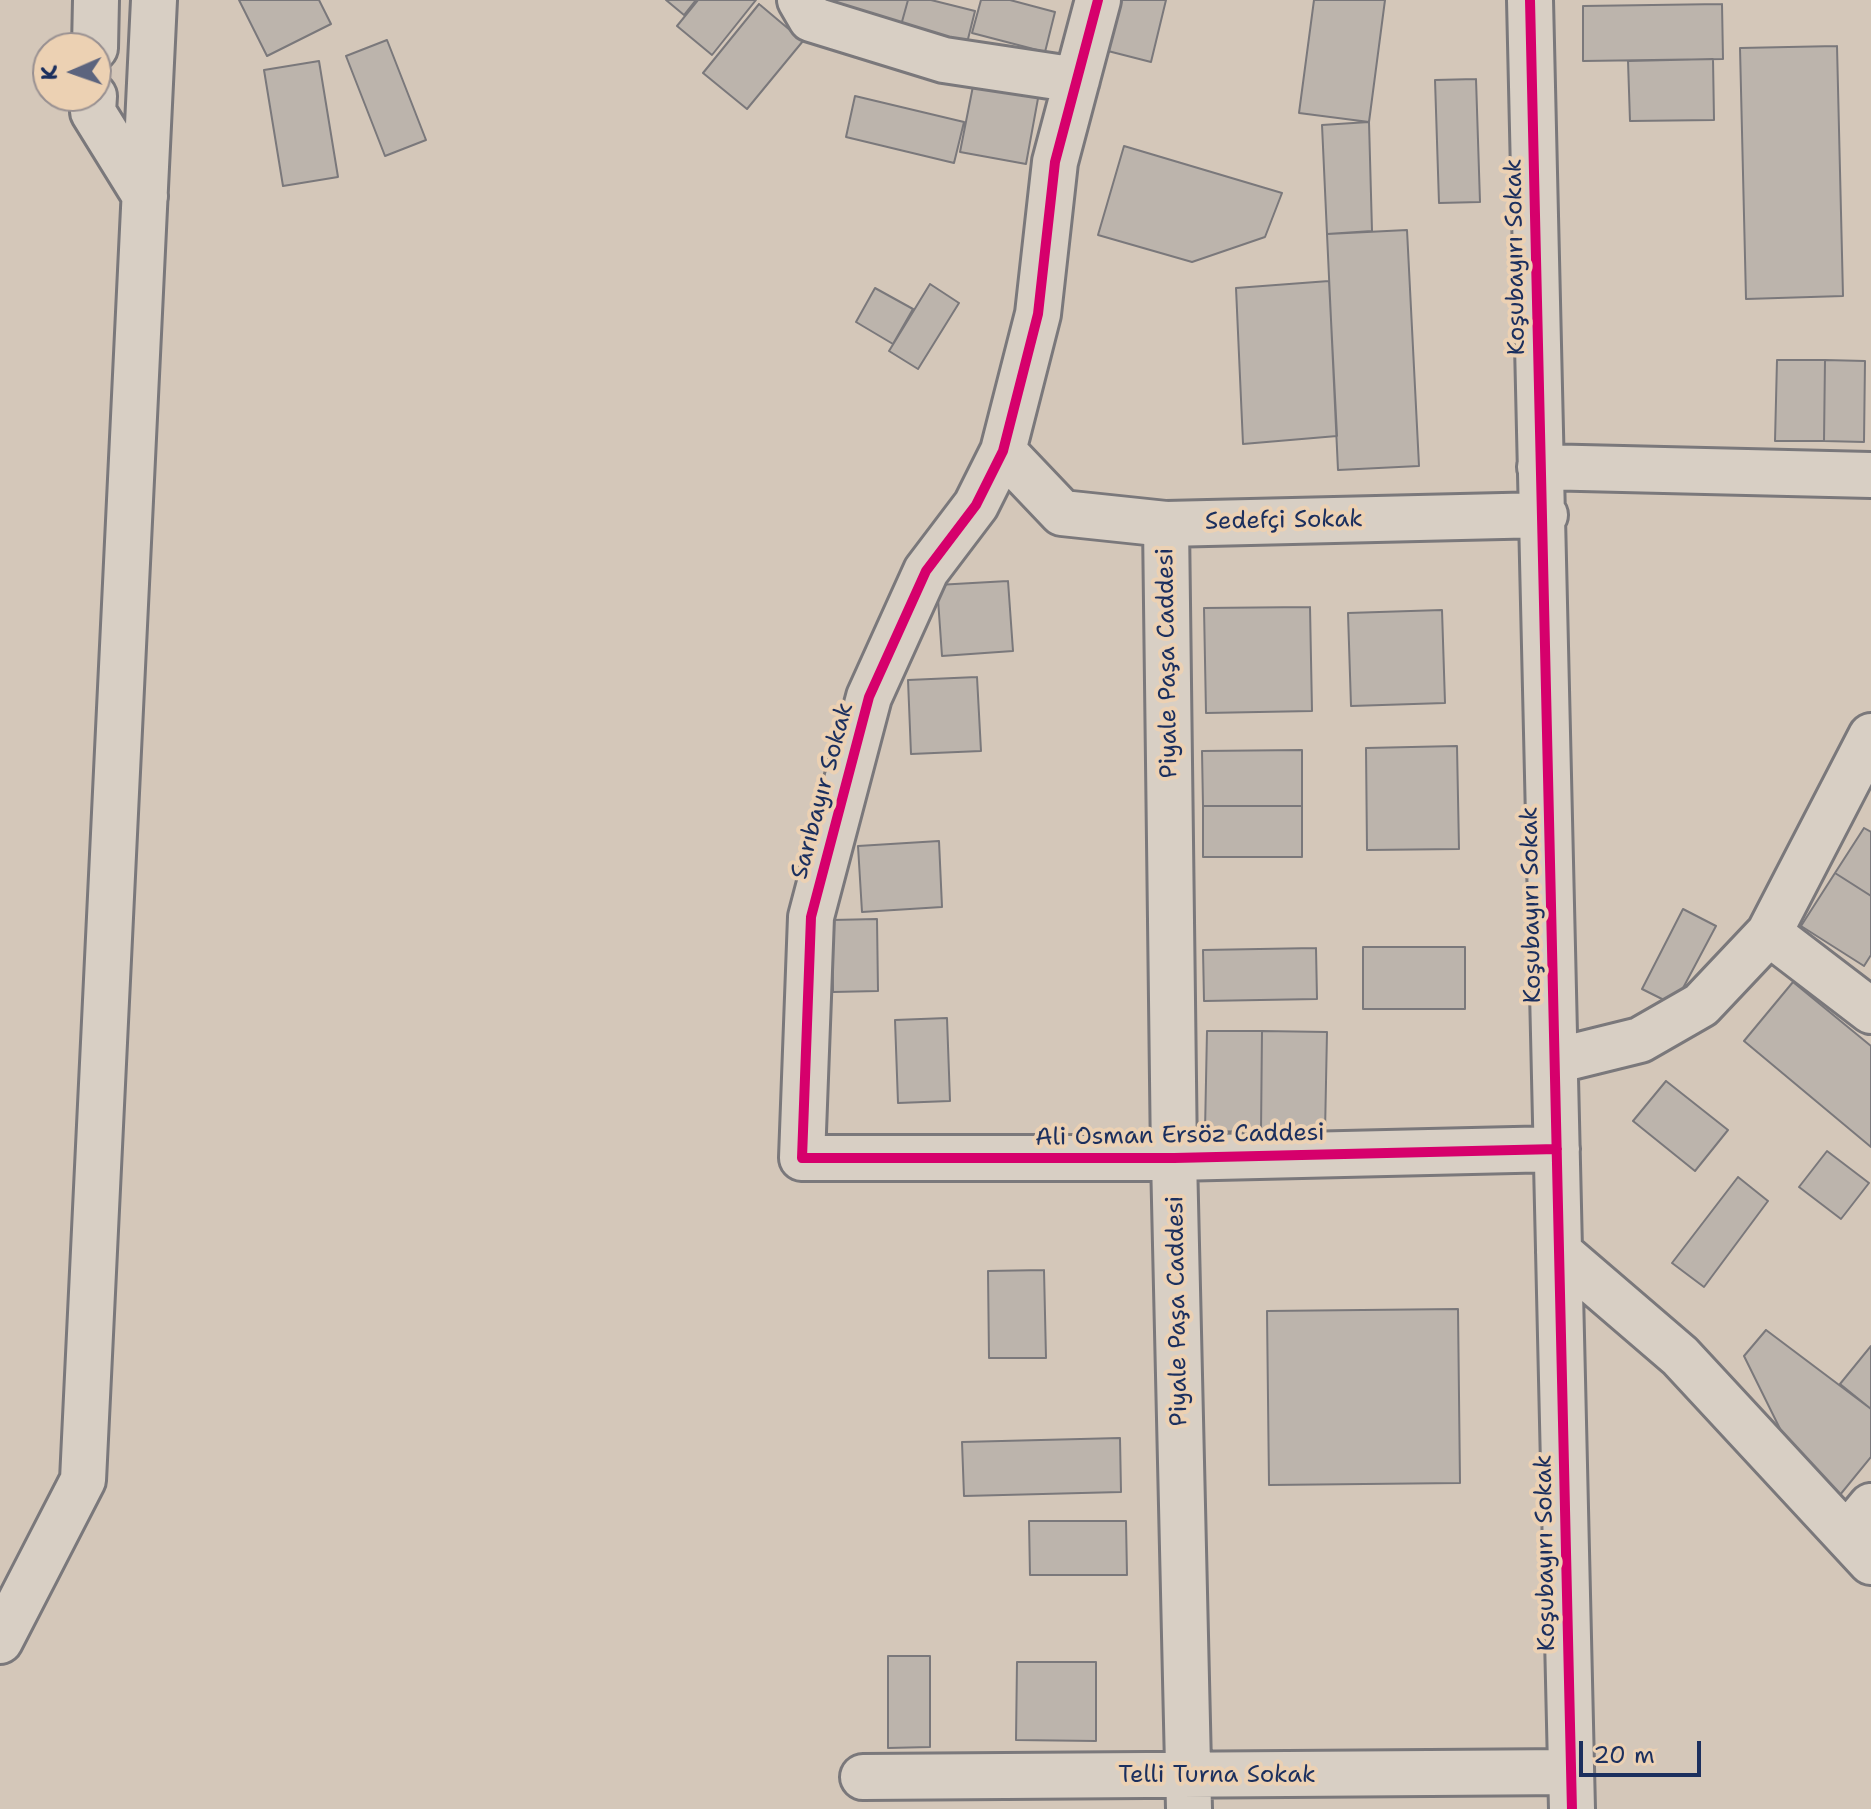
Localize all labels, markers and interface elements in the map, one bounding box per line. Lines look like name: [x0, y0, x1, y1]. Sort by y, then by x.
north arrow: [32, 32, 112, 112]
text: K: [35, 65, 64, 81]
street label: Koşubayırı Sokak: [1500, 158, 1532, 356]
street label: Sedefçi Sokak: [1205, 505, 1363, 537]
street label: Piyale Paşa Caddesi: [1152, 547, 1184, 779]
street label: Sarıbayır Sokak: [786, 700, 860, 882]
street label: Koşubayırı Sokak: [1516, 806, 1548, 1004]
street label: Ali Osman Ersöz Caddesi: [1035, 1119, 1325, 1153]
street label: Piyale Paşa Caddesi: [1162, 1195, 1194, 1427]
street label: Koşubayırı Sokak: [1530, 1454, 1562, 1652]
scale bar: [1583, 1725, 1705, 1775]
text: 20 m: [1593, 1739, 1655, 1771]
street label: Telli Turna Sokak: [1118, 1762, 1316, 1790]

